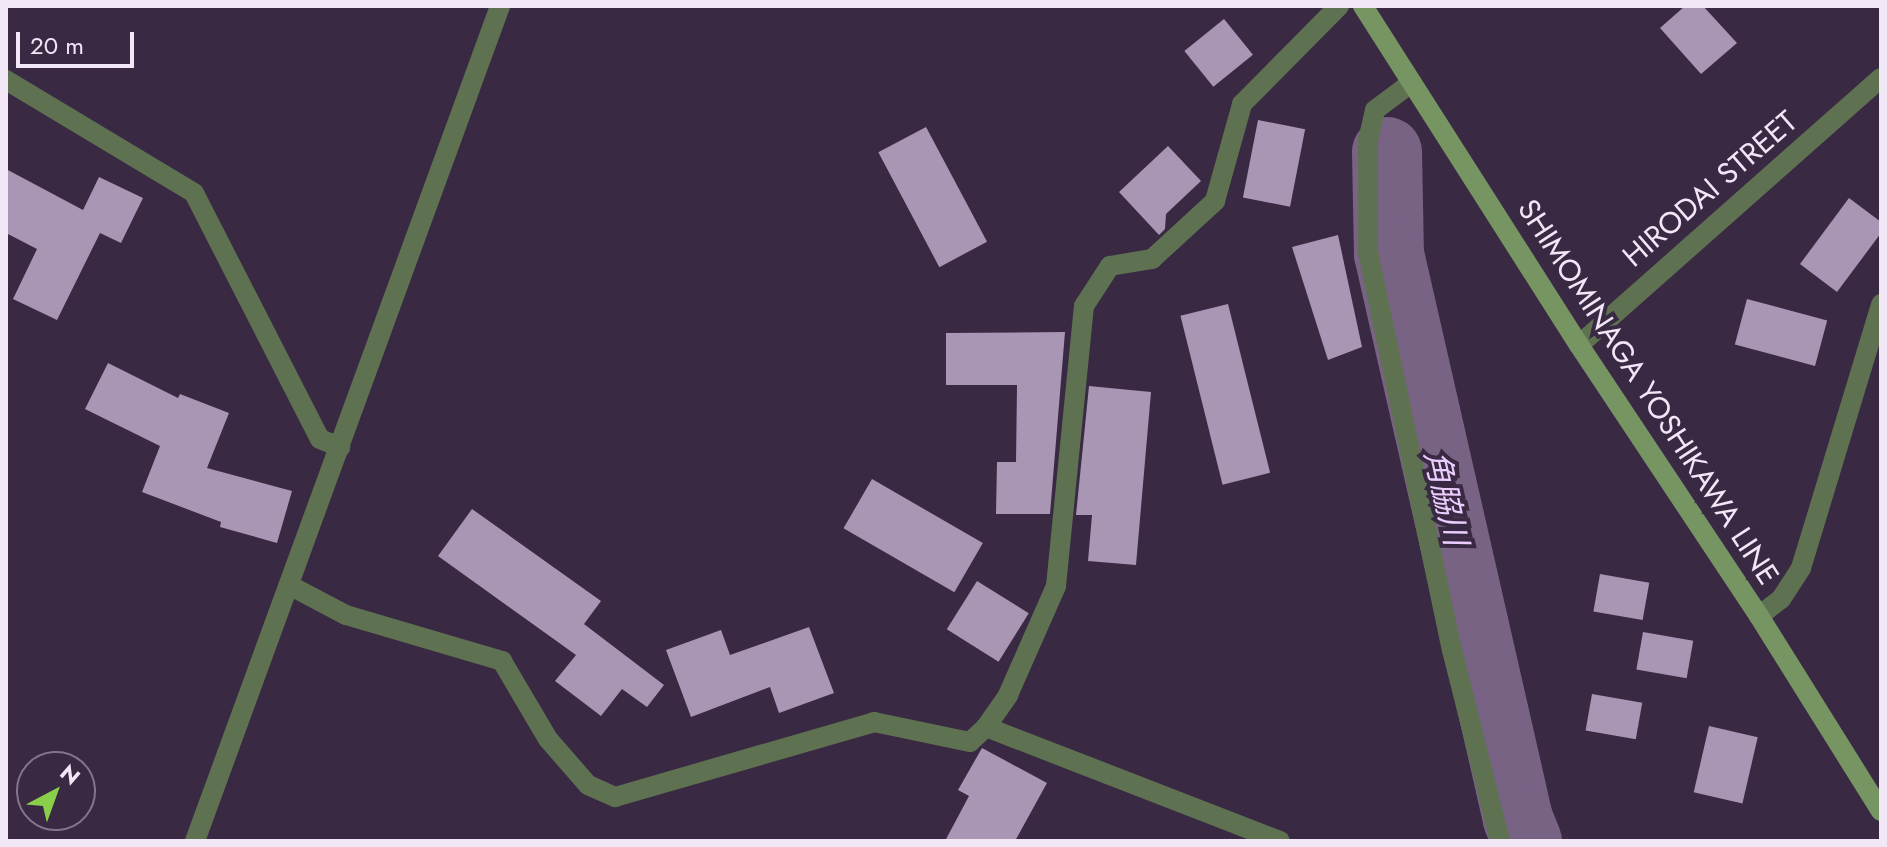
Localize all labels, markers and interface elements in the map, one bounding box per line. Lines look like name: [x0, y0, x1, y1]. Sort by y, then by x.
scale bar: [20, 16, 138, 66]
text: 20 m: [30, 28, 84, 63]
street label: HIRODAI STREET: [1616, 104, 1804, 274]
street label: SHIMOMINAGA YOSHIKAWA LINE: [1510, 193, 1786, 591]
water label: 角脇川: [1416, 447, 1476, 549]
north arrow: [16, 751, 96, 831]
text: N: [53, 757, 88, 792]

